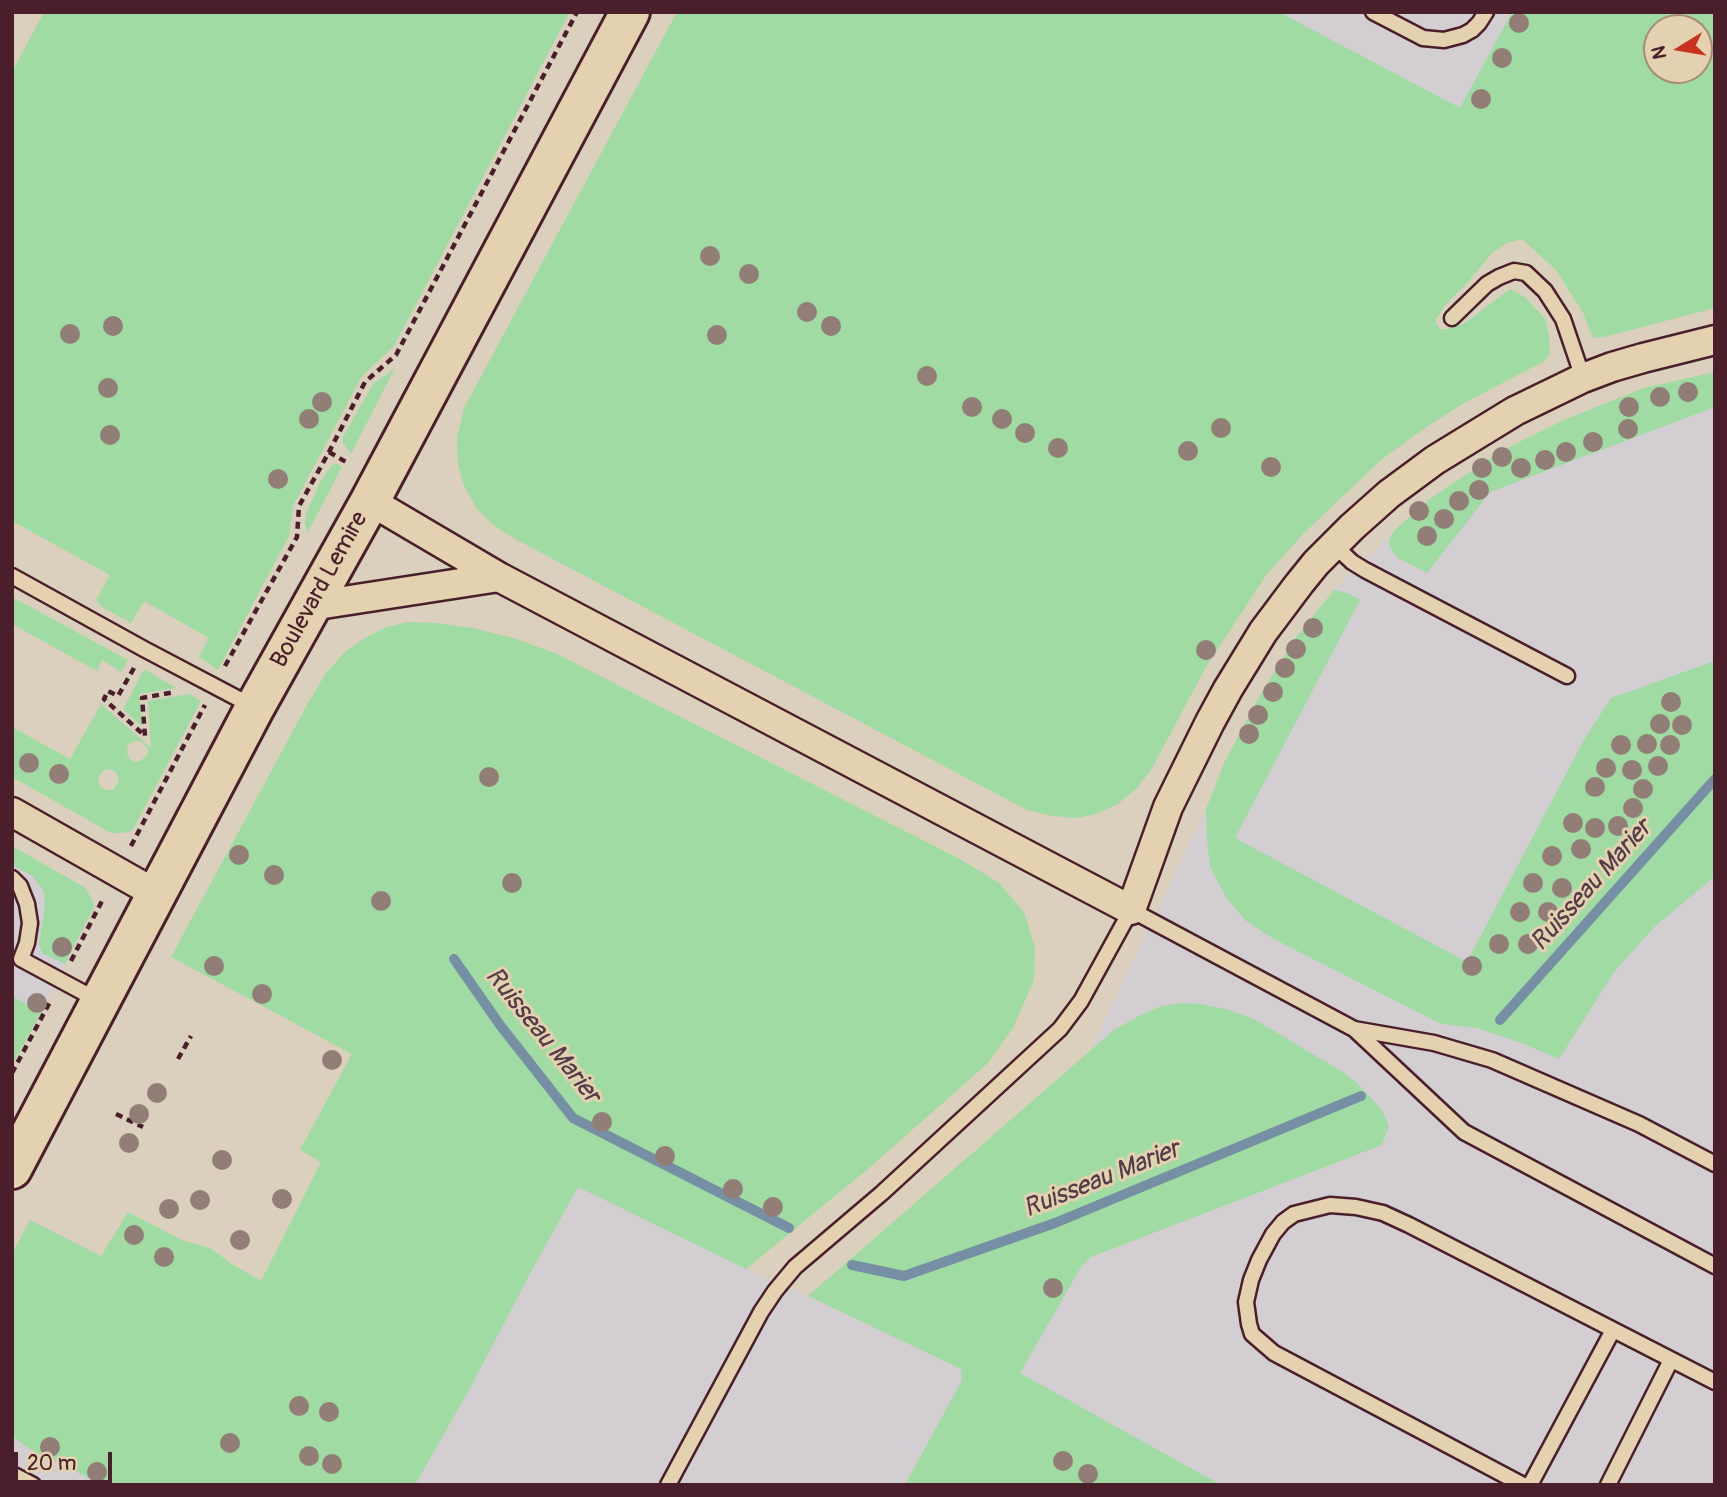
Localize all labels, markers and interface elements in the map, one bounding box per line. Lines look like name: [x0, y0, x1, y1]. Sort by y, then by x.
north arrow: [1643, 14, 1713, 84]
text: N: [1646, 44, 1672, 61]
street label: Boulevard Lemire: [265, 507, 375, 673]
water label: Ruisseau Marier: [1525, 814, 1659, 958]
water label: Ruisseau Marier: [478, 962, 606, 1110]
water label: Ruisseau Marier: [1019, 1134, 1185, 1226]
scale bar: [18, 1438, 116, 1482]
text: 20 m: [27, 1450, 76, 1477]

